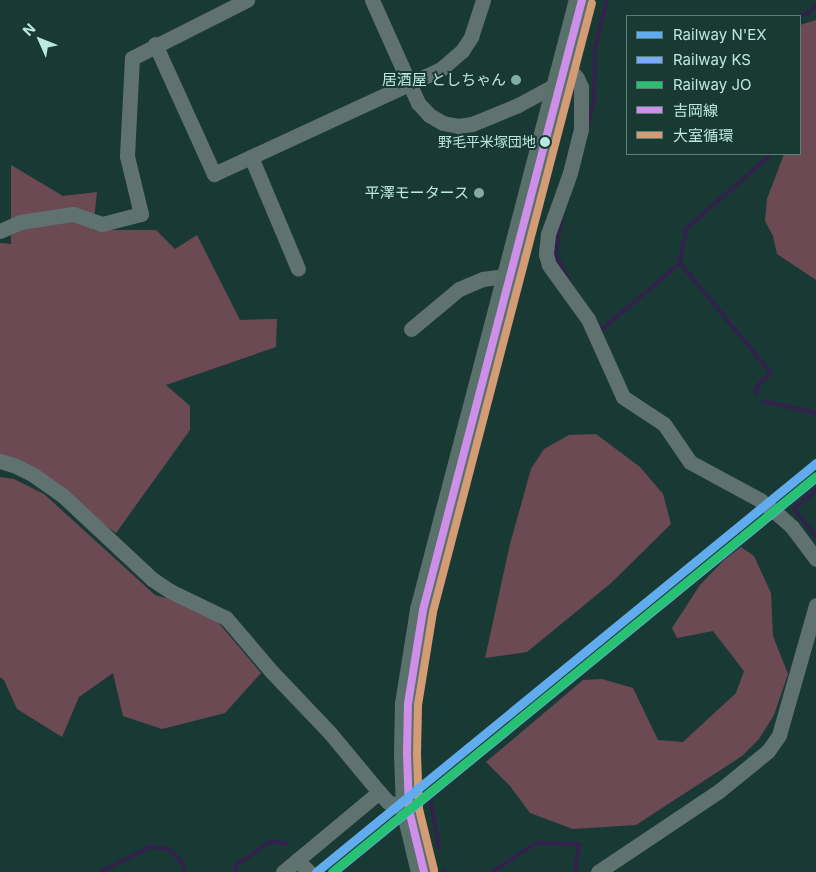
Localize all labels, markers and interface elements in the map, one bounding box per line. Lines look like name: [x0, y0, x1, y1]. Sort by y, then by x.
north arrow: [15, 15, 65, 65]
legend: [626, 15, 801, 155]
text: N: [19, 19, 39, 39]
text: Railway N'EX: [673, 25, 766, 44]
text: Railway KS: [673, 50, 751, 69]
place label: 居酒屋 としちゃん: [382, 71, 506, 89]
marker: 居酒屋 としちゃん: [510, 74, 522, 86]
text: Railway JO: [673, 75, 751, 94]
text: 吉岡線: [673, 101, 718, 120]
text: 大室循環: [673, 126, 733, 145]
place label: 野毛平米塚団地: [438, 134, 536, 150]
marker: 野毛平米塚団地: [540, 137, 550, 147]
place label: 平澤モータース: [364, 184, 469, 202]
marker: 平澤モータース: [473, 187, 485, 199]

